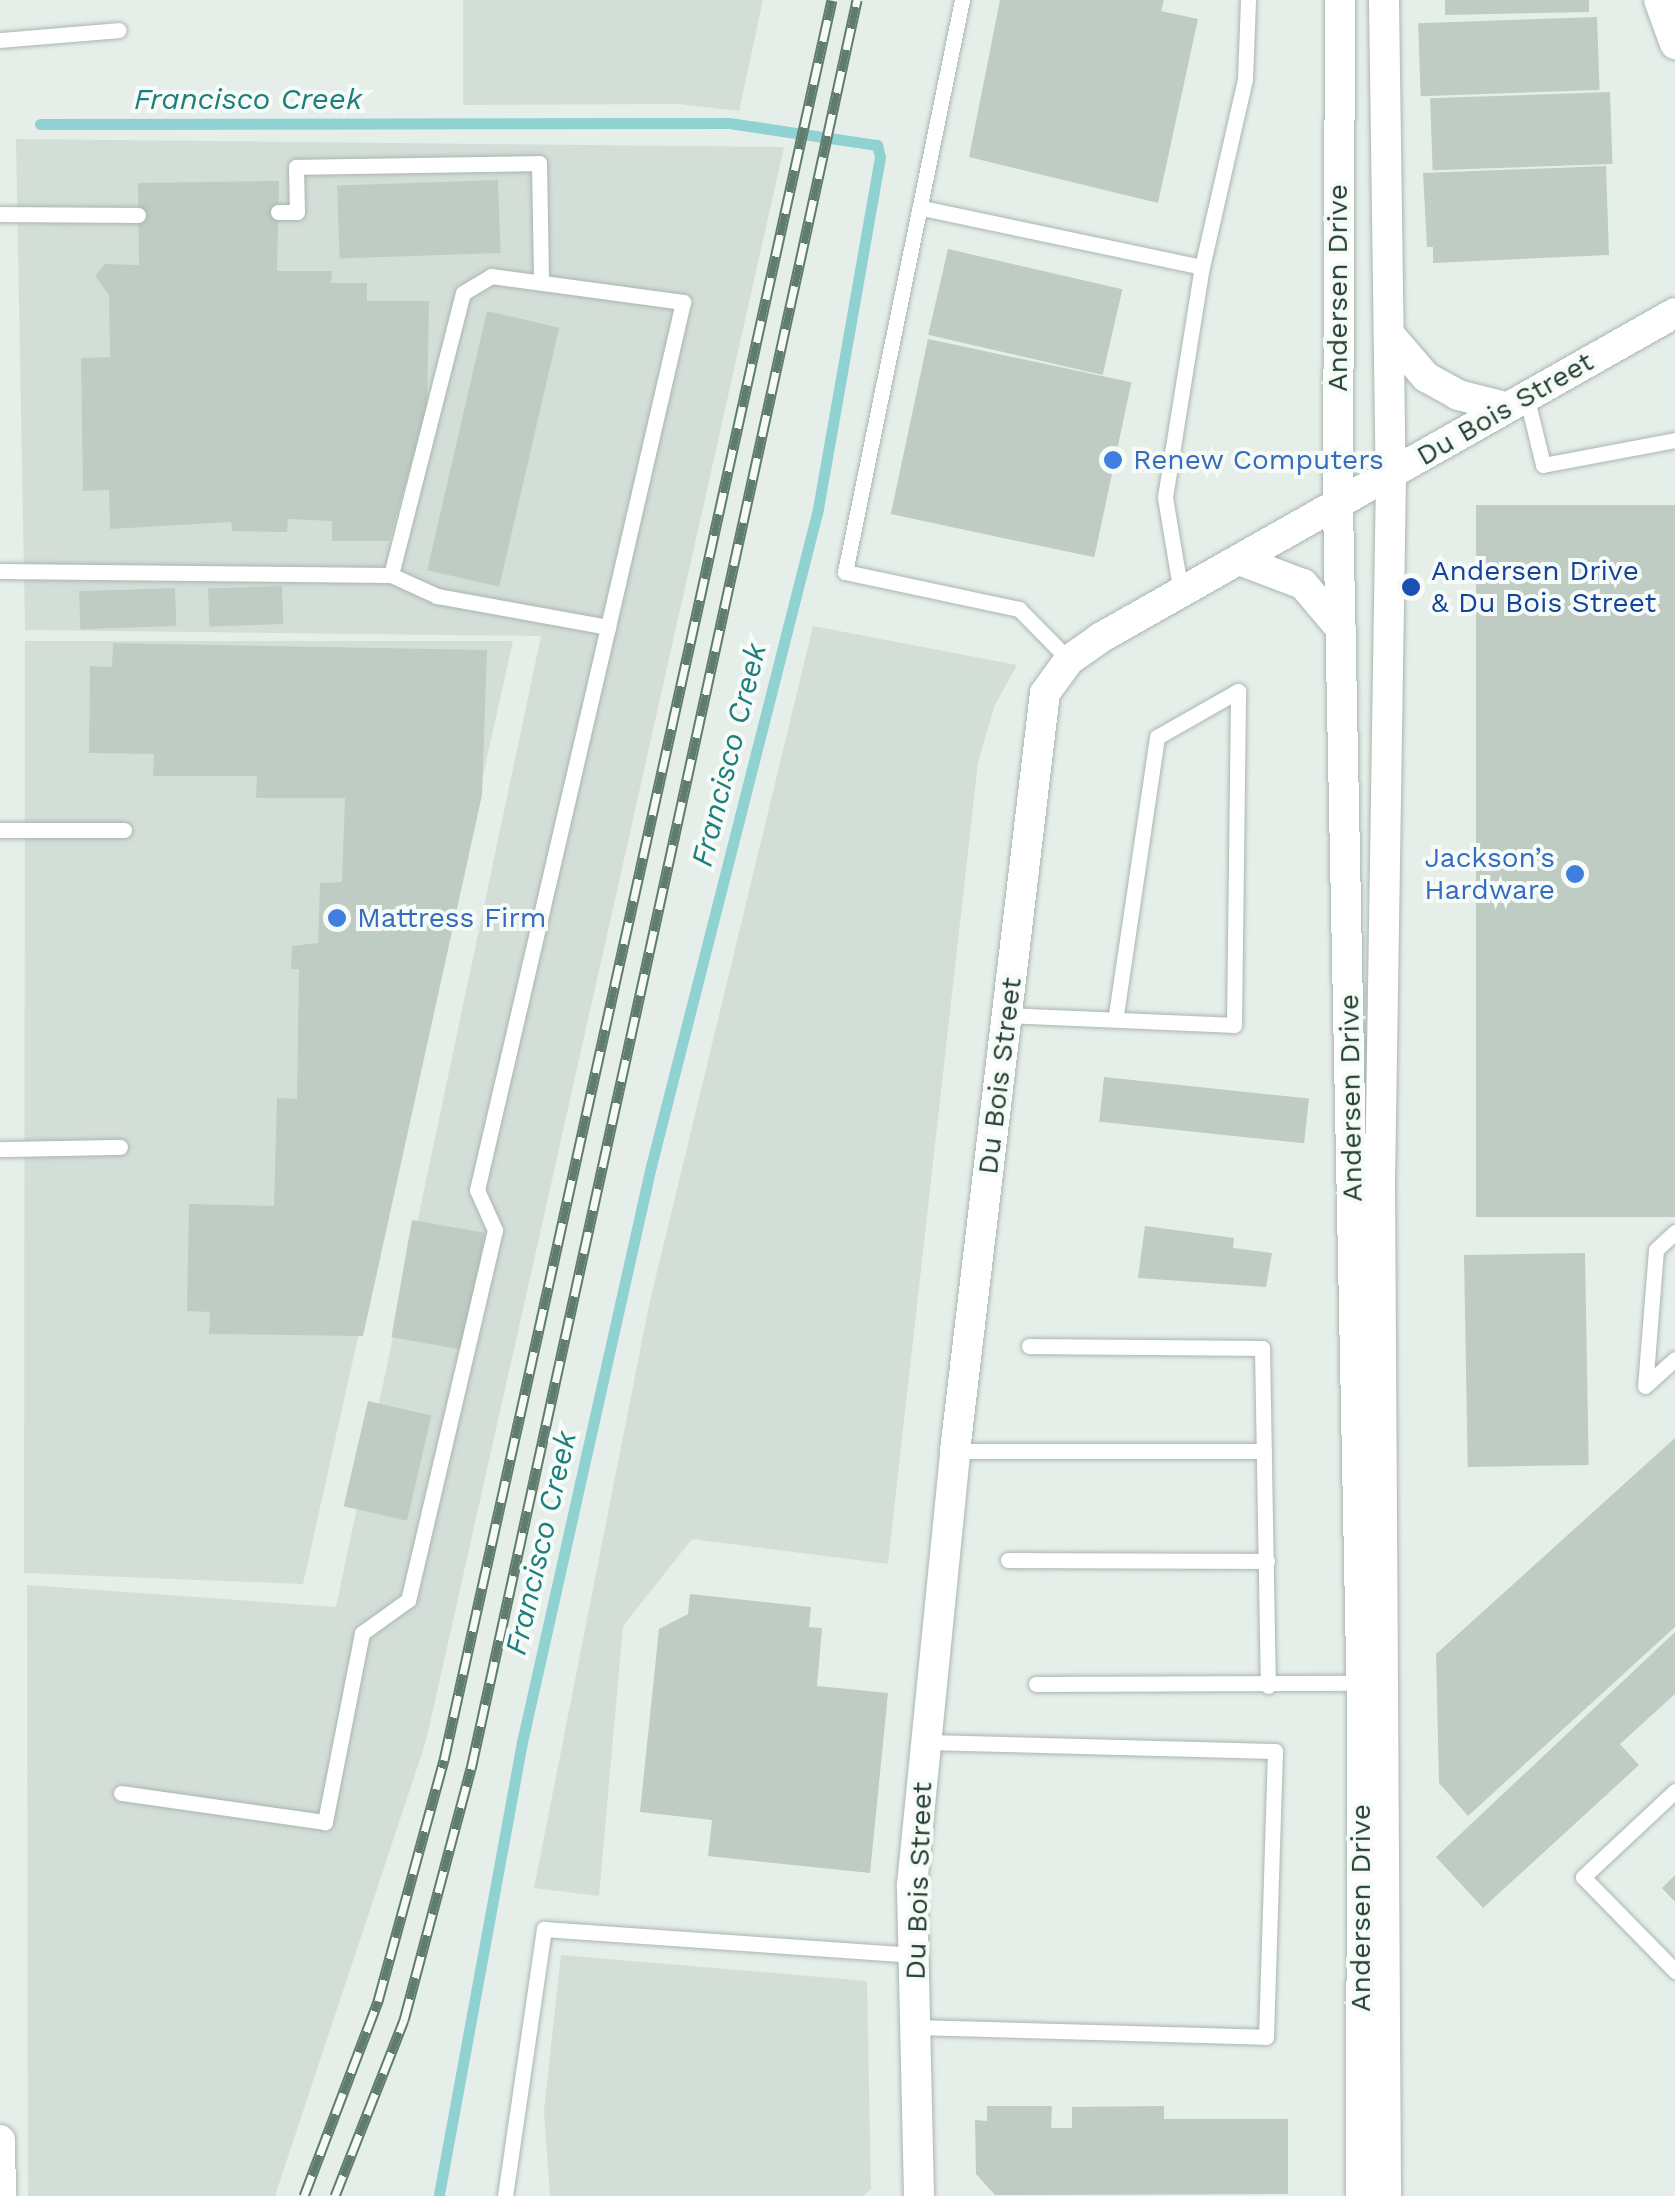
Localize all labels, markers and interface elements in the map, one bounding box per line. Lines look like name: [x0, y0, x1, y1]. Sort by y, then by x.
water label: Francisco Creek: [134, 81, 362, 117]
street label: Andersen Drive: [1321, 184, 1355, 392]
street label: Du Bois Street: [1411, 345, 1599, 473]
place label: Renew Computers: [1133, 443, 1384, 477]
marker: Renew Computers: [1102, 449, 1124, 471]
place label: Andersen Drive & Du Bois Street: [1431, 554, 1656, 620]
marker: Andersen Drive & Du Bois Street: [1400, 576, 1422, 598]
water label: Francisco Creek: [684, 640, 774, 870]
place label: Jackson’s Hardware: [1424, 841, 1555, 907]
marker: Jackson’s Hardware: [1564, 863, 1586, 885]
place label: Mattress Firm: [357, 901, 547, 935]
marker: Mattress Firm: [326, 907, 348, 929]
street label: Du Bois Street: [971, 976, 1029, 1176]
street label: Andersen Drive: [1332, 994, 1370, 1202]
water label: Francisco Creek: [498, 1428, 584, 1658]
street label: Du Bois Street: [899, 1781, 939, 1981]
street label: Andersen Drive: [1344, 1804, 1378, 2012]

